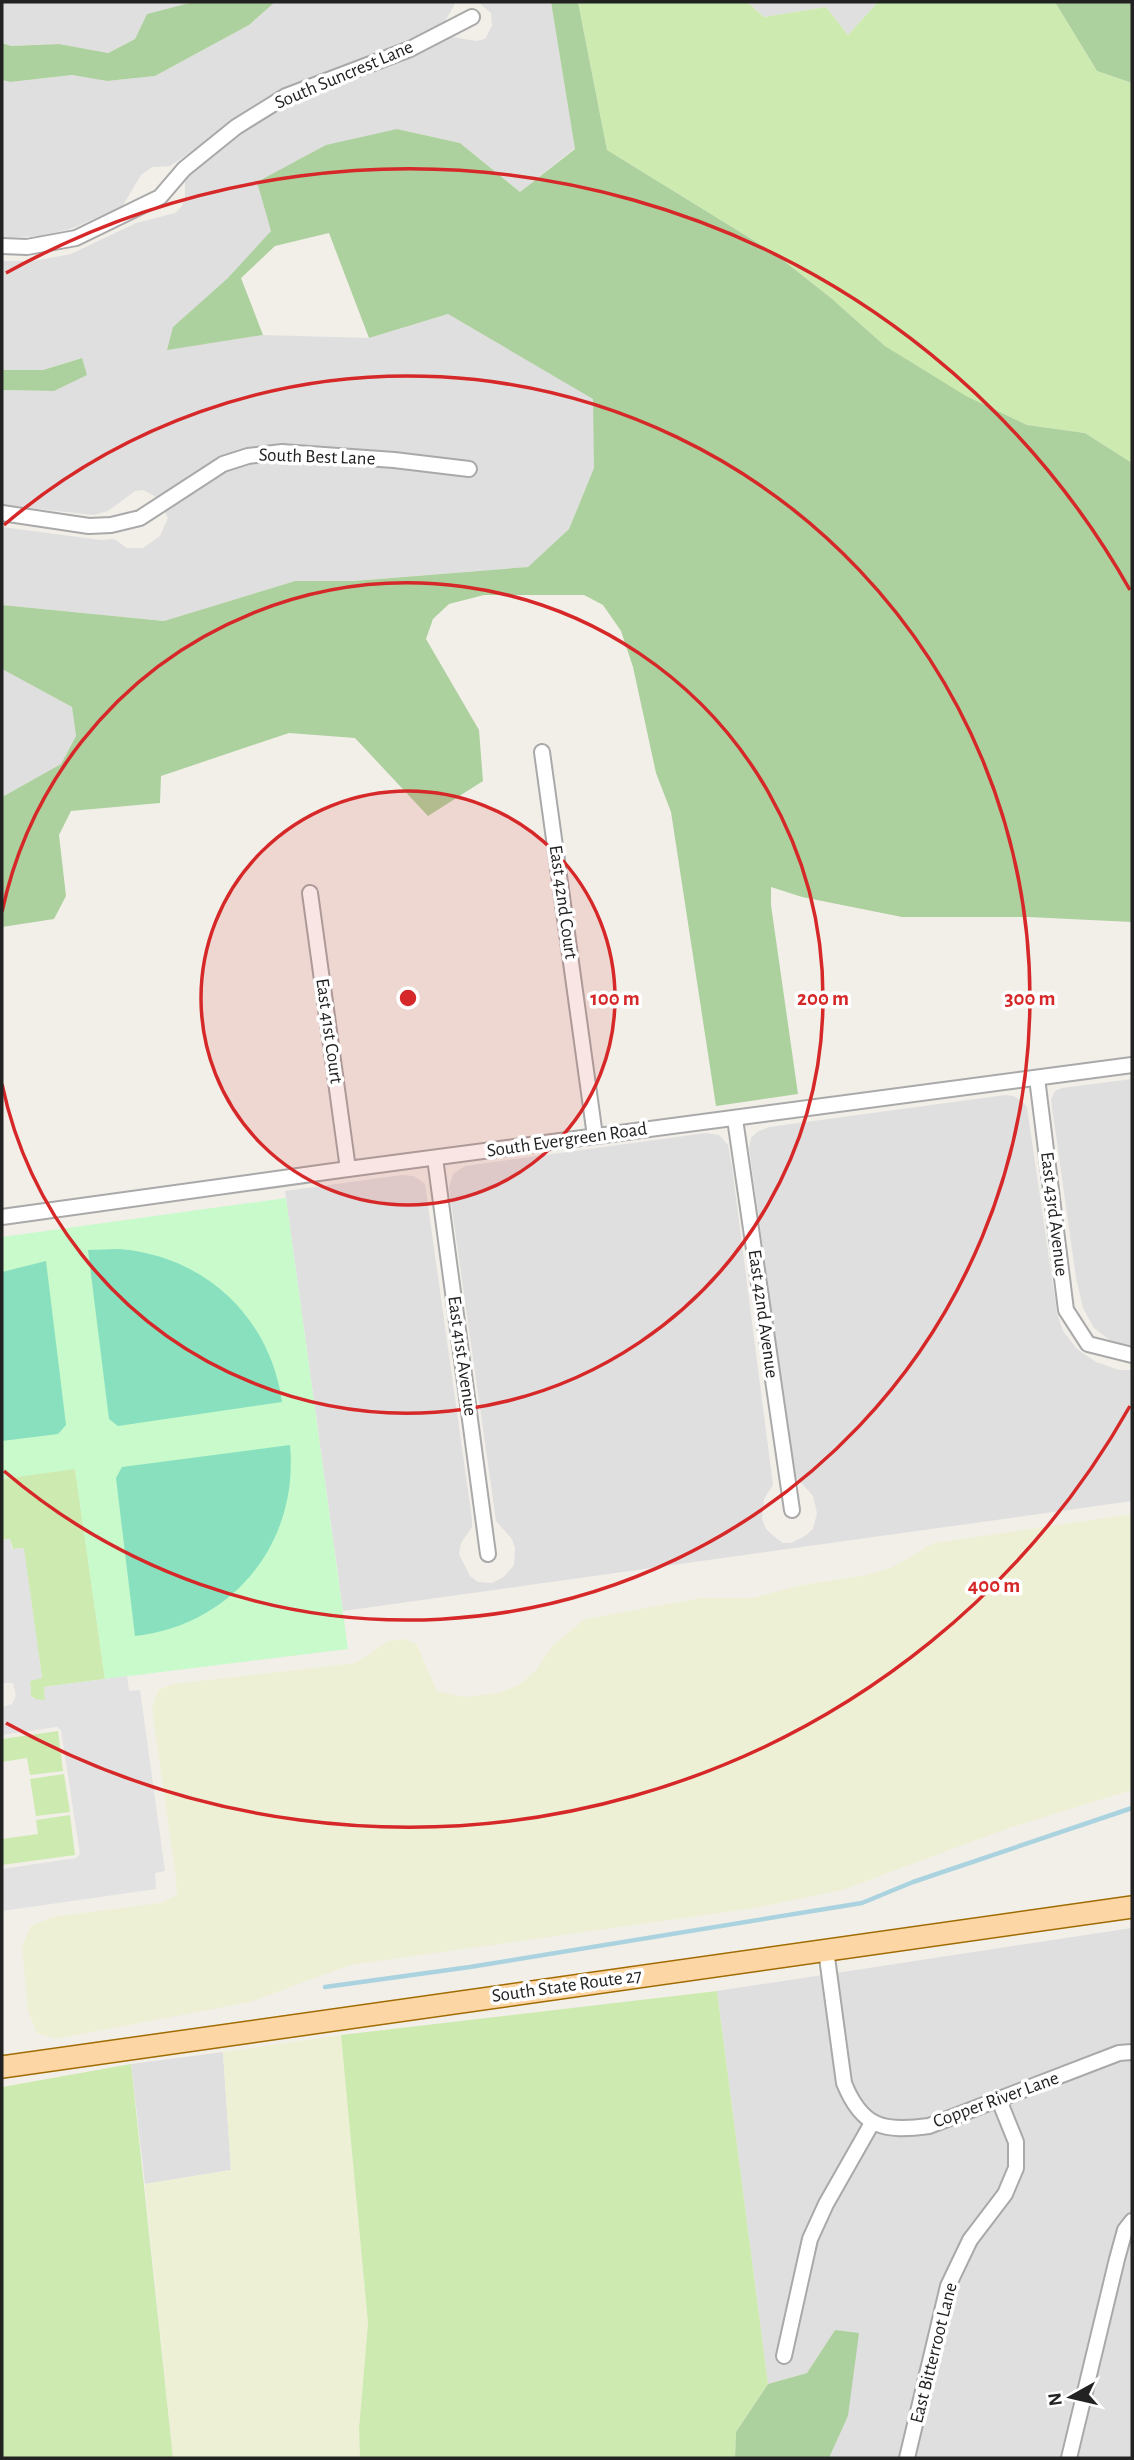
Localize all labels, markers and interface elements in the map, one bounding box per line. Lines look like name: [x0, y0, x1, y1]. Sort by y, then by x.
street label: South Suncrest Lane: [272, 37, 416, 113]
street label: South Best Lane: [258, 445, 376, 469]
street label: East 42nd Court: [546, 844, 580, 960]
street label: East 41st Court: [312, 977, 346, 1085]
centre of rings: [396, 986, 420, 1010]
text: 100 m: [590, 988, 640, 1009]
text: 200 m: [797, 988, 849, 1009]
text: 300 m: [1004, 988, 1056, 1009]
street label: South Evergreen Road: [486, 1119, 648, 1161]
street label: East 43rd Avenue: [1037, 1151, 1071, 1277]
street label: East 42nd Avenue: [745, 1248, 781, 1380]
street label: East 41st Avenue: [444, 1295, 480, 1417]
text: 400 m: [968, 1575, 1020, 1596]
street label: South State Route 27: [491, 1966, 643, 2006]
street label: Copper River Lane: [931, 2068, 1061, 2132]
street label: East Bitterroot Lane: [907, 2281, 961, 2425]
north arrow: [1036, 2362, 1106, 2432]
text: N: [1045, 2391, 1066, 2407]

